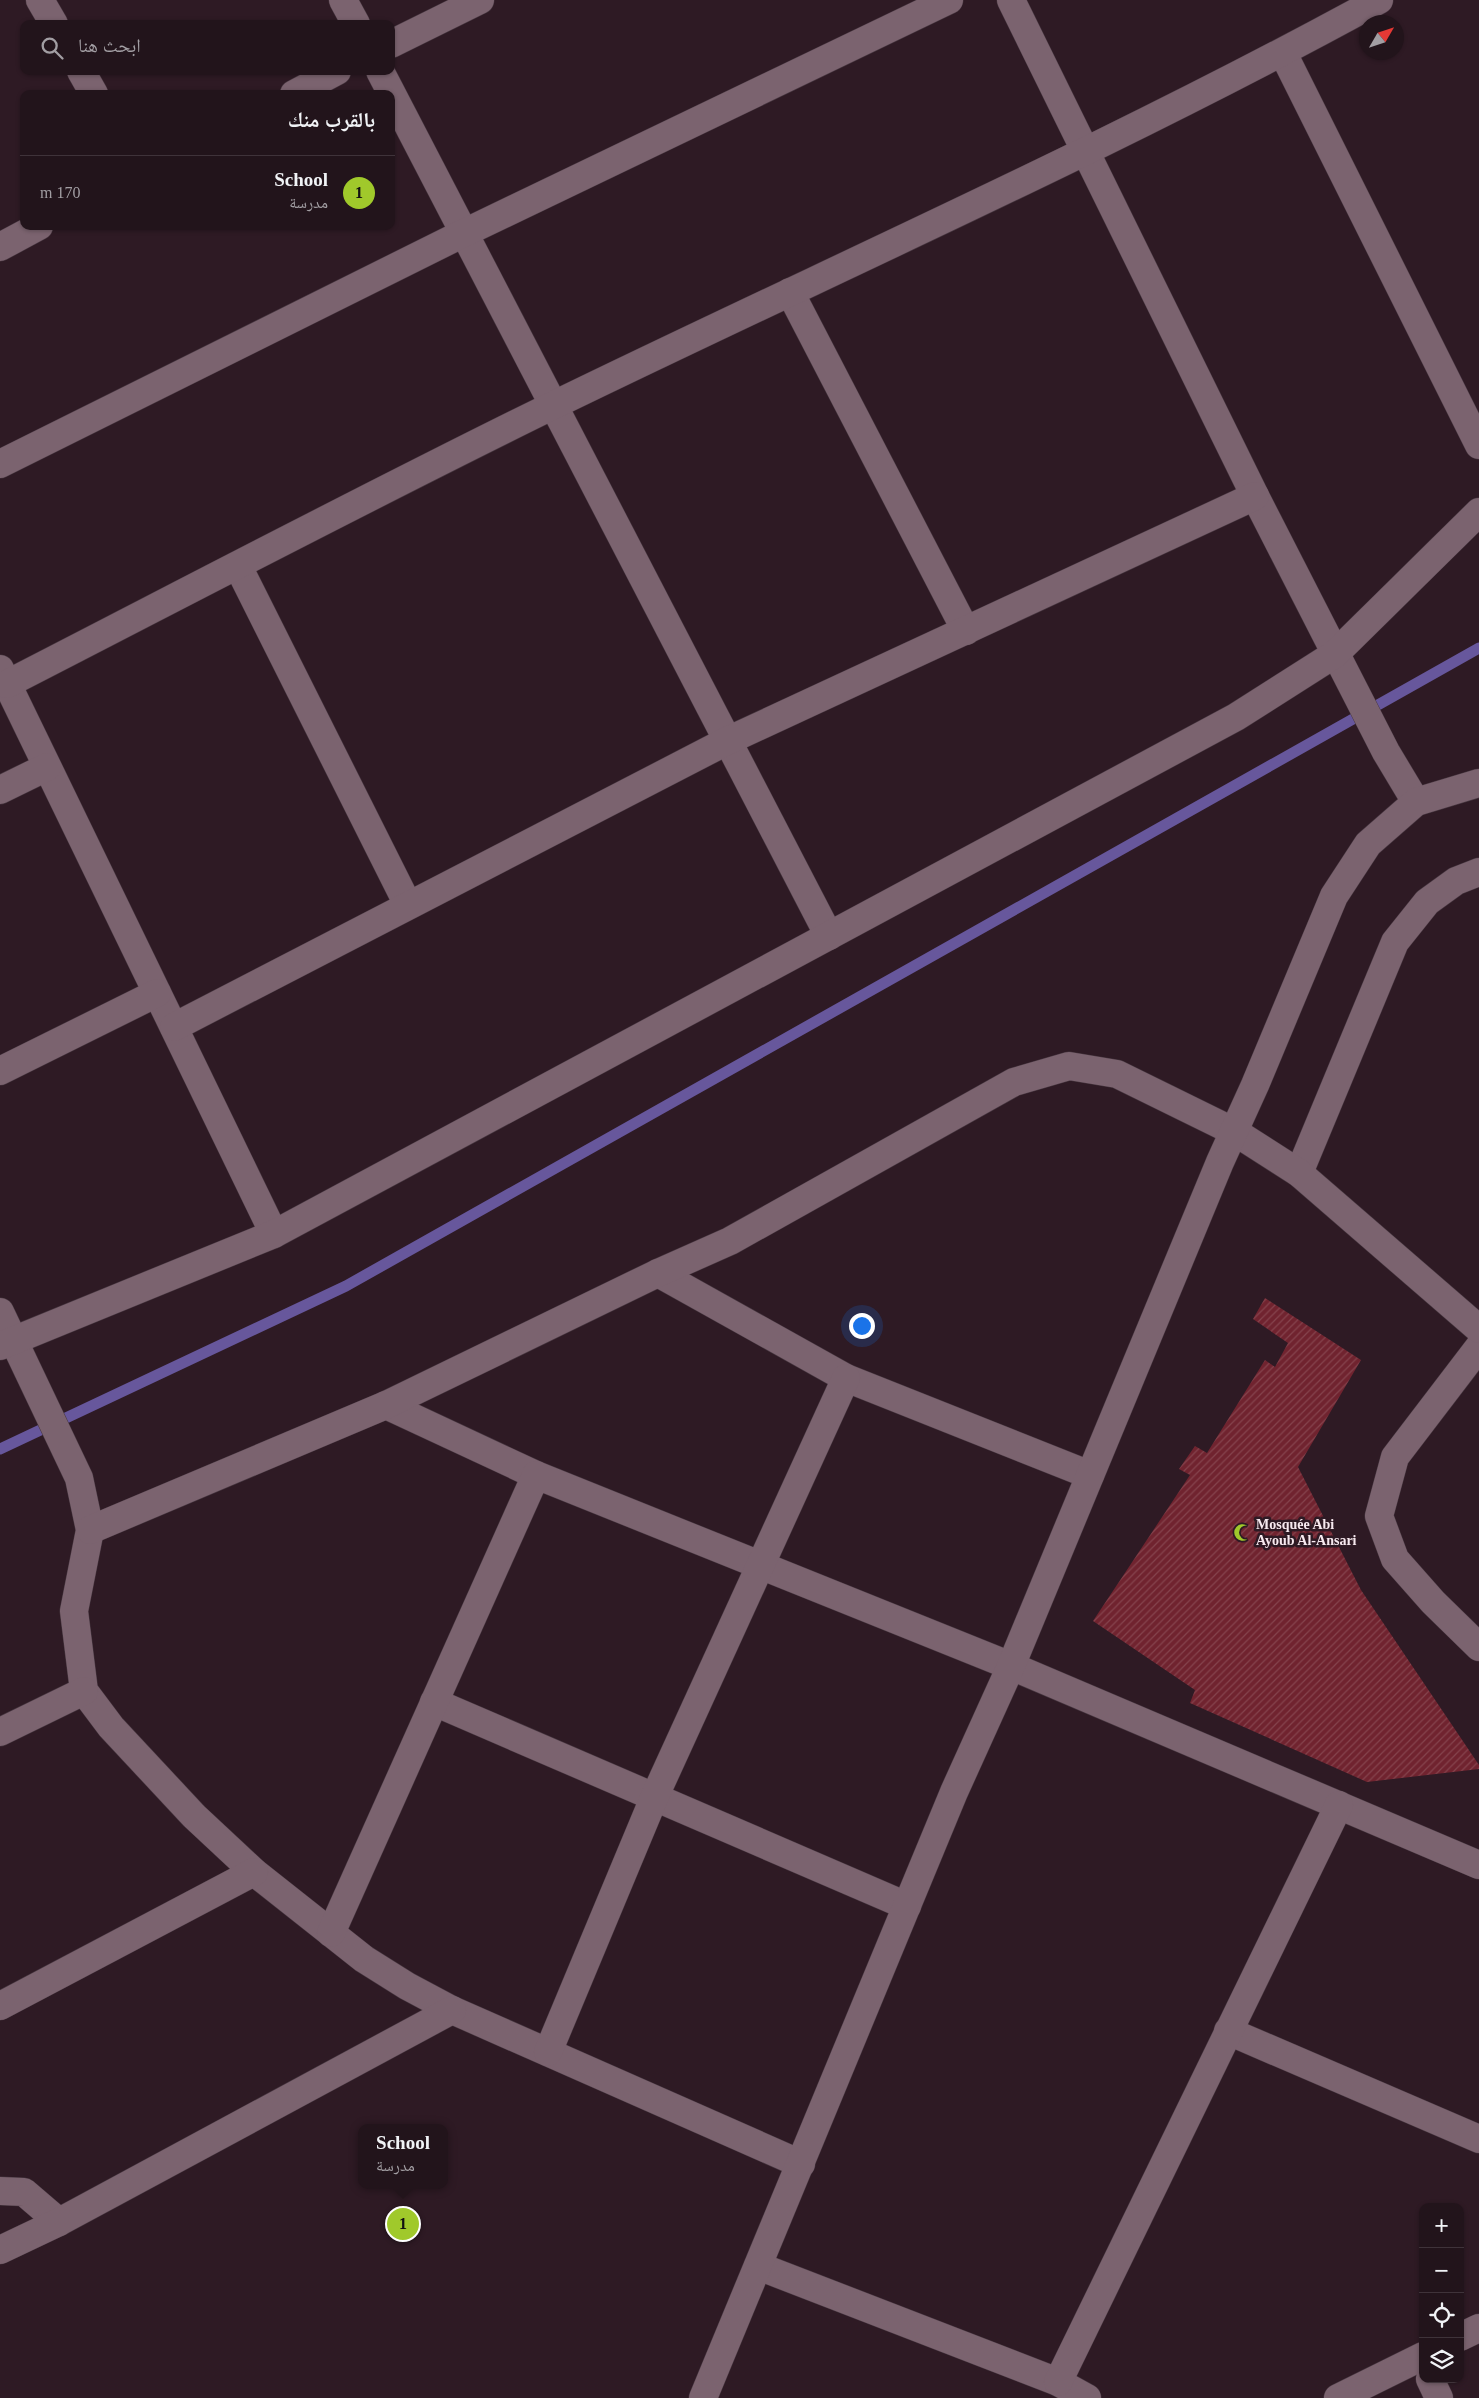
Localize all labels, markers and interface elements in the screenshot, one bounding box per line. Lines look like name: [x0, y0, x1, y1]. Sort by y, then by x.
north arrow: [1359, 15, 1404, 60]
search box: [20, 20, 395, 75]
icon: search: [38, 34, 66, 62]
text: ابحث هنا: [78, 35, 141, 56]
text: بالقرب منك: [288, 108, 375, 132]
text: School: [274, 169, 328, 190]
text: 170 m: [40, 184, 80, 201]
text: 1: [355, 184, 363, 201]
text: مدرسة: [289, 194, 328, 211]
your location: [849, 1313, 875, 1339]
place label: Mosquée Abi Ayoub Al-Ansari: [1256, 1517, 1357, 1548]
mosque icon: Mosquée Abi Ayoub Al-Ansari: [1232, 1522, 1252, 1542]
popup: [358, 2124, 448, 2189]
text: School: [376, 2132, 430, 2153]
text: مدرسة: [376, 2157, 415, 2174]
map controls: [1419, 2203, 1464, 2383]
button: +: [1419, 2203, 1464, 2248]
pin: 1: [387, 2205, 419, 2243]
button: −: [1419, 2248, 1464, 2293]
button: locate: [1419, 2293, 1464, 2338]
button: layers: [1419, 2338, 1464, 2383]

